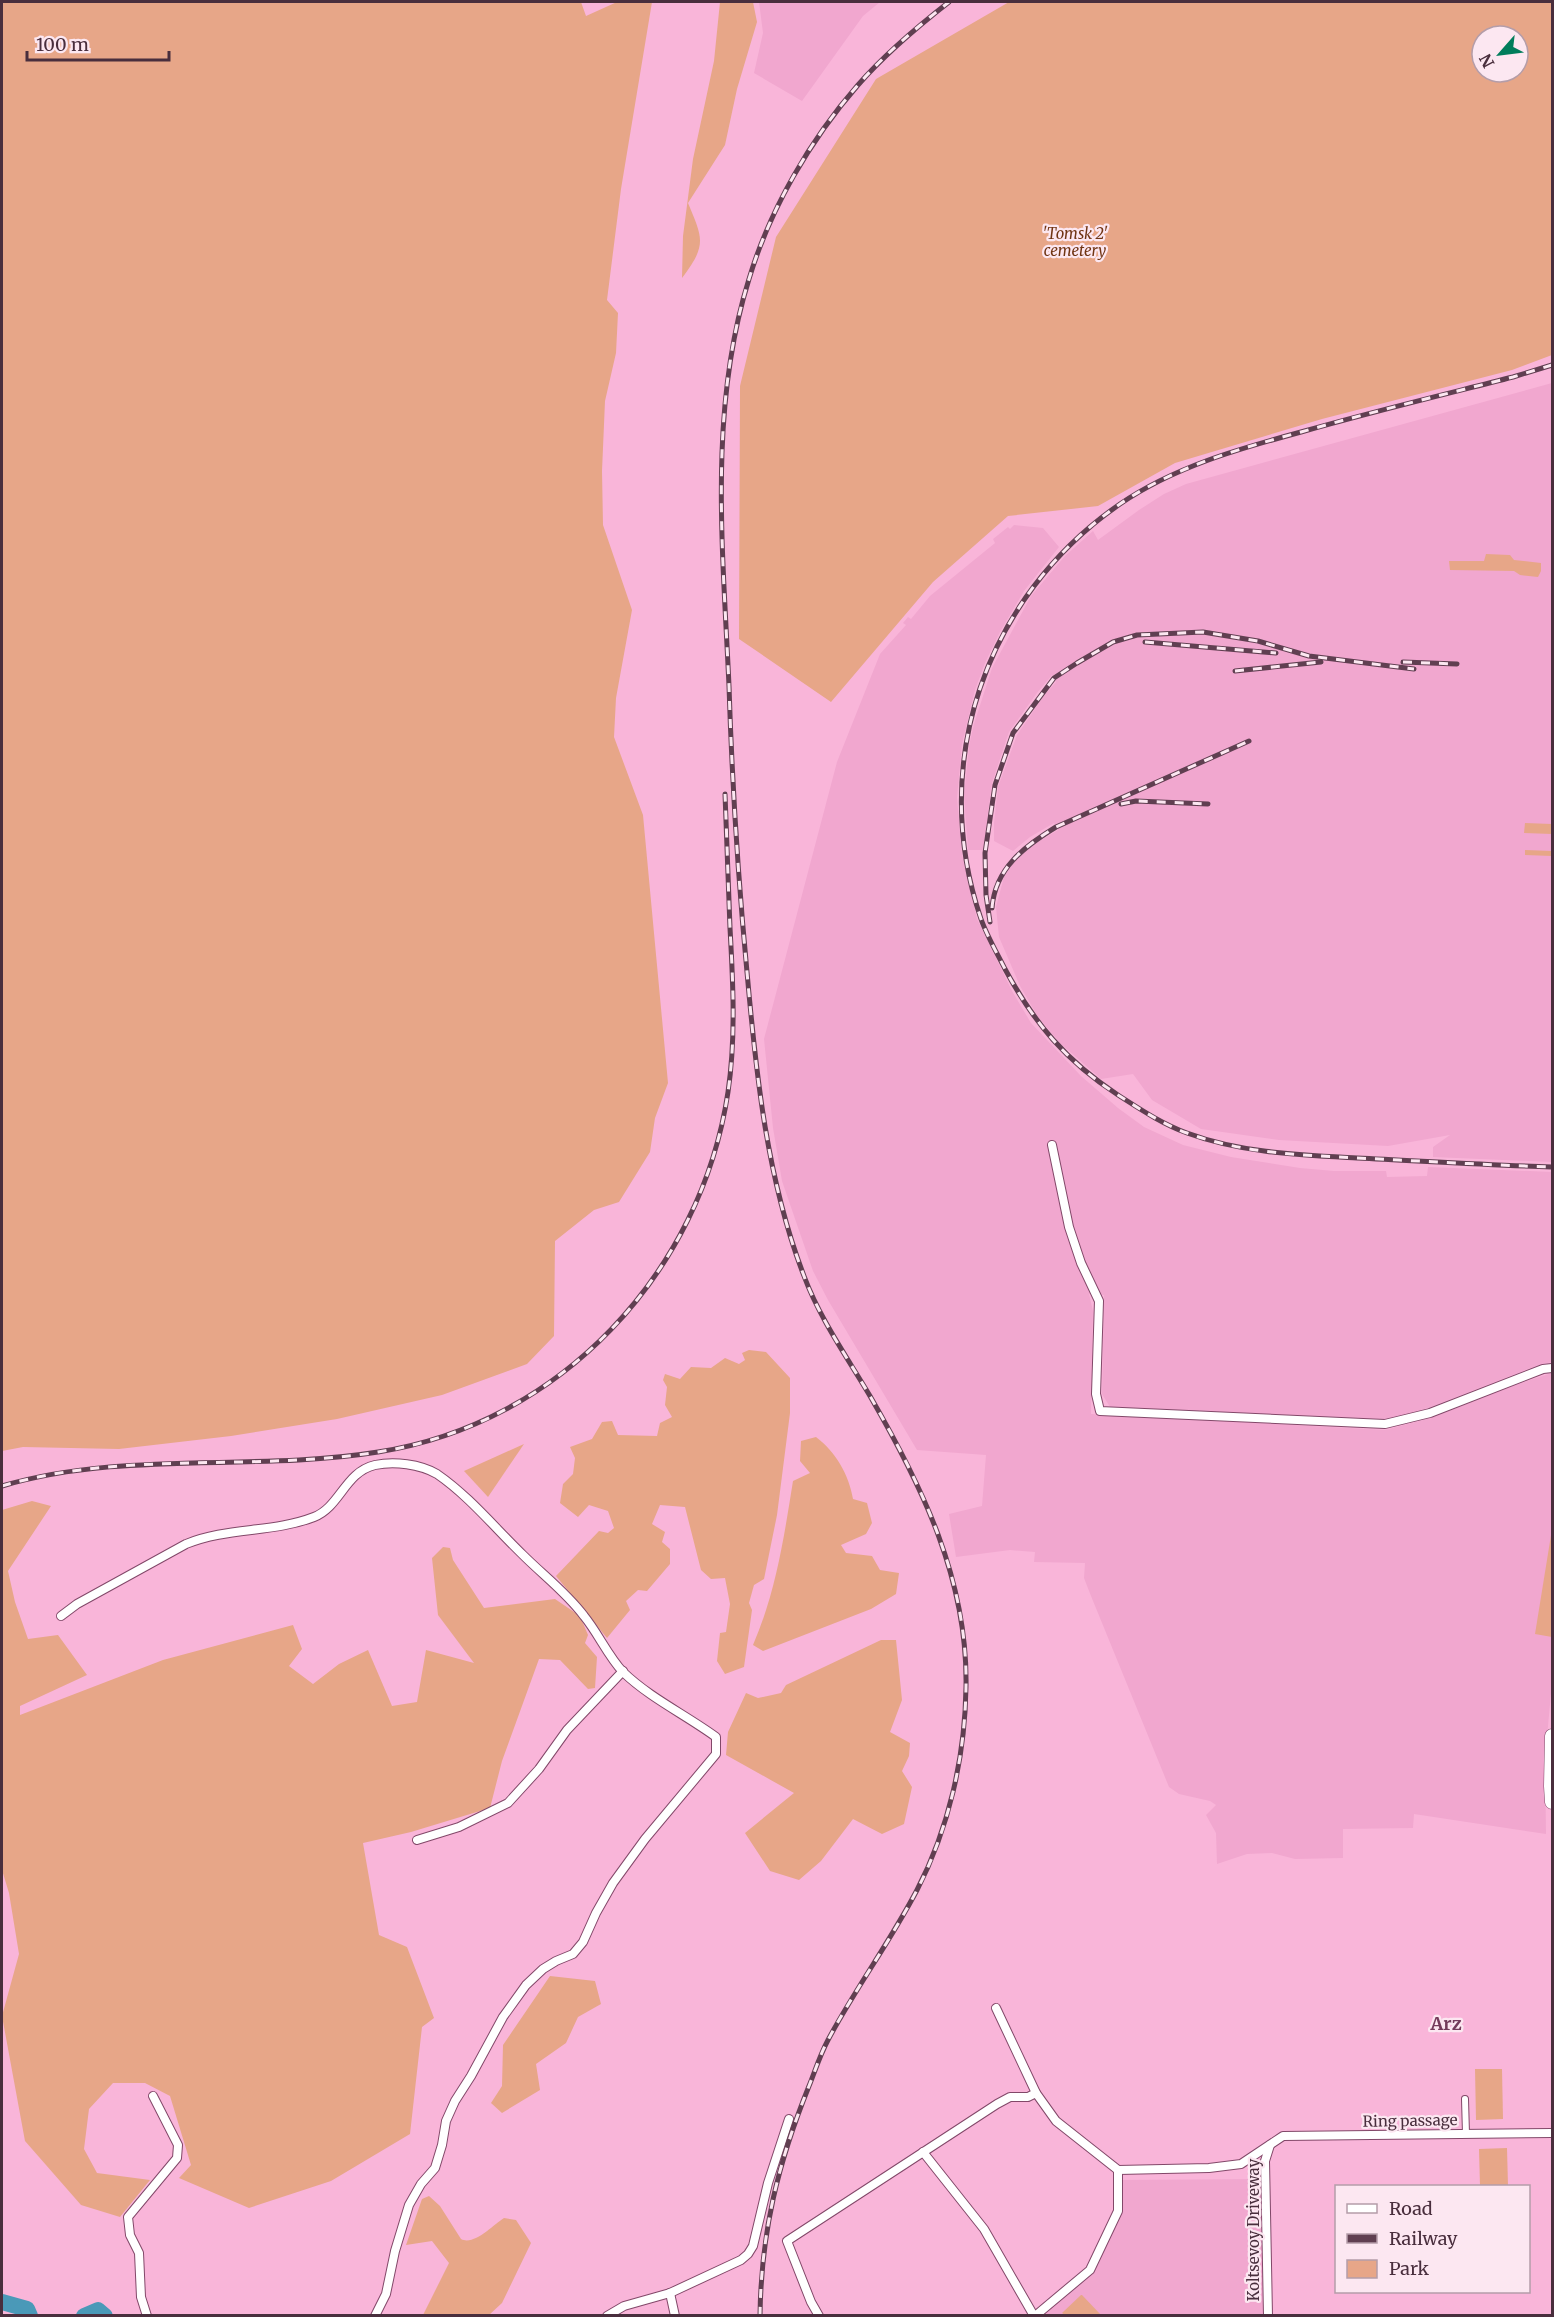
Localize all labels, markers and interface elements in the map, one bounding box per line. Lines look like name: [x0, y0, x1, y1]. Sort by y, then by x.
scale bar: [27, 24, 170, 62]
north arrow: [1470, 24, 1530, 84]
text: 100 m: [36, 33, 89, 56]
text: N: [1475, 50, 1499, 71]
park label: 'Tomsk 2' cemetery: [1042, 224, 1108, 260]
district label: Arz: [1429, 2012, 1462, 2035]
street label: Ring passage: [1362, 2110, 1458, 2131]
street label: Koltsevoy Driveway: [1244, 2159, 1263, 2301]
legend: [1335, 2185, 1530, 2293]
text: Road: [1389, 2197, 1433, 2220]
text: Railway: [1389, 2227, 1458, 2250]
text: Park: [1389, 2257, 1430, 2280]

